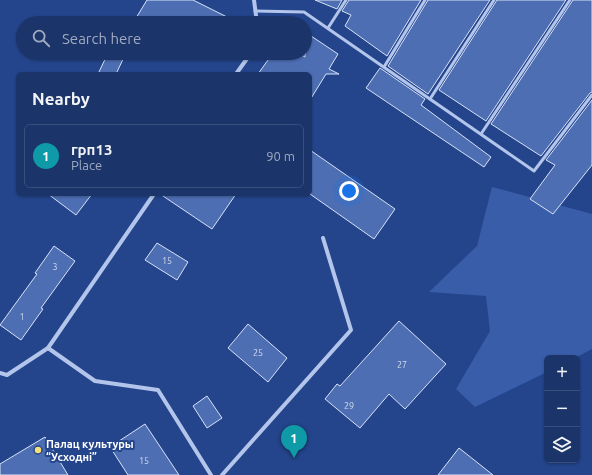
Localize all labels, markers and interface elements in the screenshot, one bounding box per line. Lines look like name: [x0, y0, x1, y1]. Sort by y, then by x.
search box: [16, 16, 312, 60]
icon: search: [30, 27, 52, 49]
text: Search here: [62, 30, 141, 47]
text: Nearby: [32, 89, 90, 108]
text: грп13: [71, 141, 112, 158]
text: 1: [42, 149, 50, 163]
text: 90 m: [266, 149, 295, 163]
text: Place: [71, 158, 102, 172]
your location: [339, 181, 359, 201]
house number: 15: [162, 256, 172, 266]
house number: 3: [52, 262, 58, 272]
house number: 1: [19, 312, 25, 322]
house number: 25: [253, 348, 263, 358]
map controls: [544, 355, 580, 463]
button: +: [544, 355, 580, 391]
house number: 27: [397, 360, 407, 370]
button: −: [544, 391, 580, 427]
house number: 29: [344, 401, 354, 411]
pin: 1: [281, 425, 307, 458]
button: layers: [544, 427, 580, 463]
place label: Палац культуры “Усходні”: [46, 438, 134, 463]
marker: Палац культуры “Усходні”: [33, 445, 43, 455]
house number: 15: [139, 456, 149, 466]

